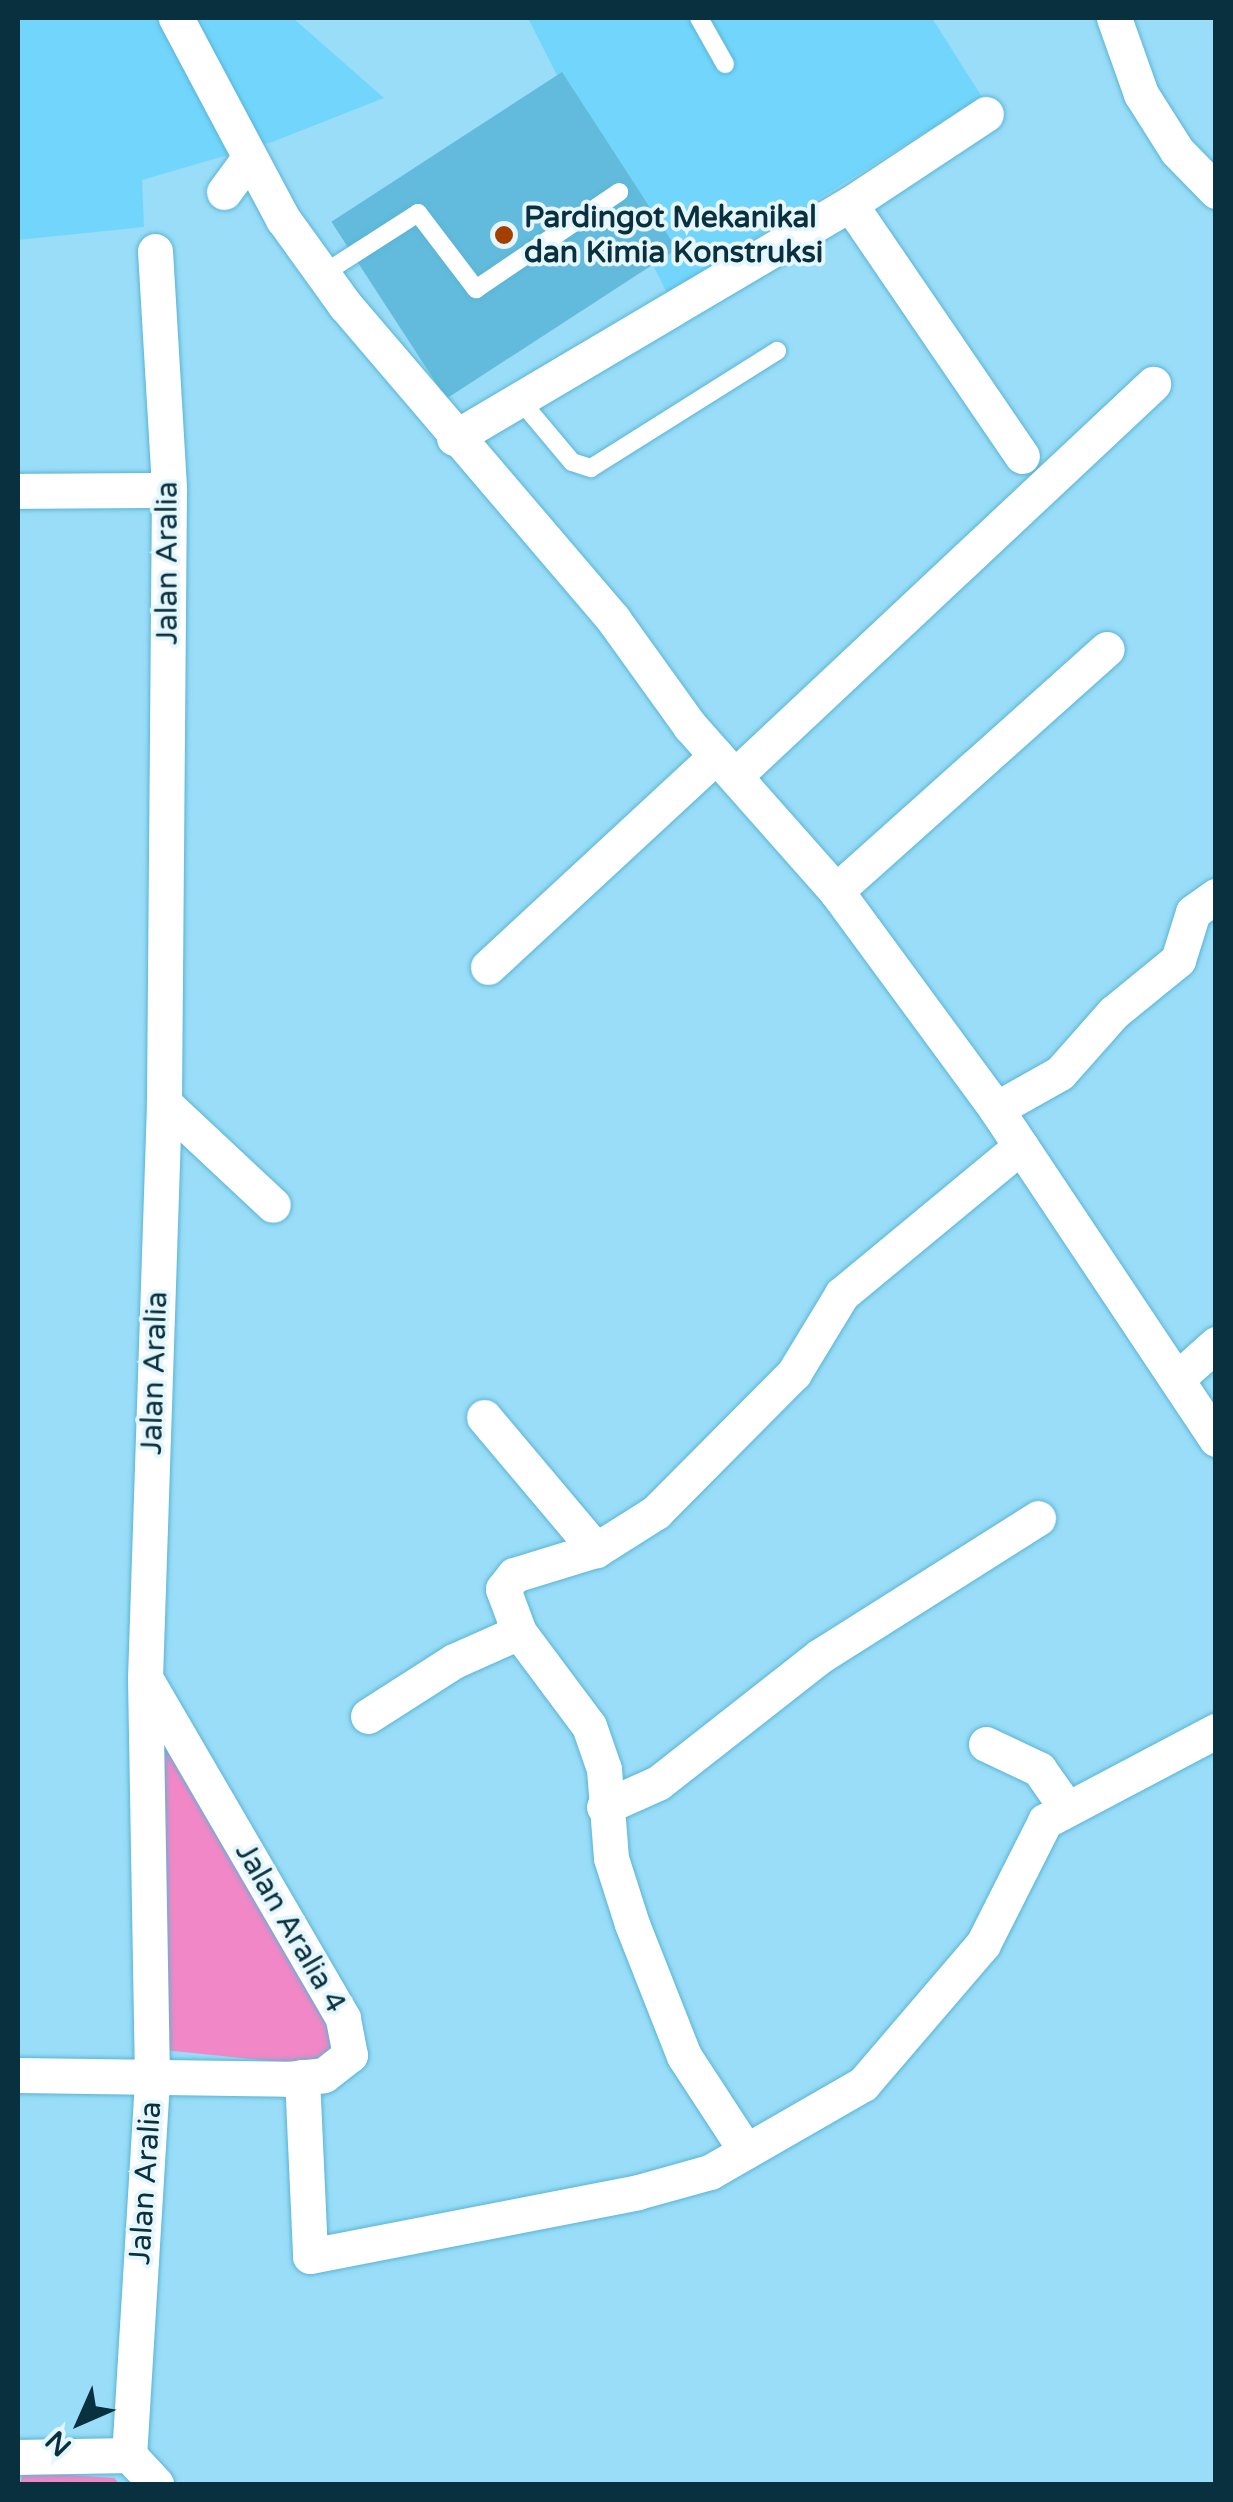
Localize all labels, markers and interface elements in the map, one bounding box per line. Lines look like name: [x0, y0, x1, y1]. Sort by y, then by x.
place label: Pardingot Mekanikal dan Kimia Konstruksi: [524, 200, 823, 270]
marker: Pardingot Mekanikal dan Kimia Konstruksi: [493, 224, 515, 246]
street label: Jalan Aralia: [150, 481, 186, 645]
street label: Jalan Aralia: [134, 1291, 176, 1455]
street label: Jalan Aralia 4: [227, 1837, 353, 2019]
street label: Jalan Aralia: [122, 2100, 170, 2266]
north arrow: [30, 2372, 130, 2472]
text: N: [39, 2423, 79, 2463]

